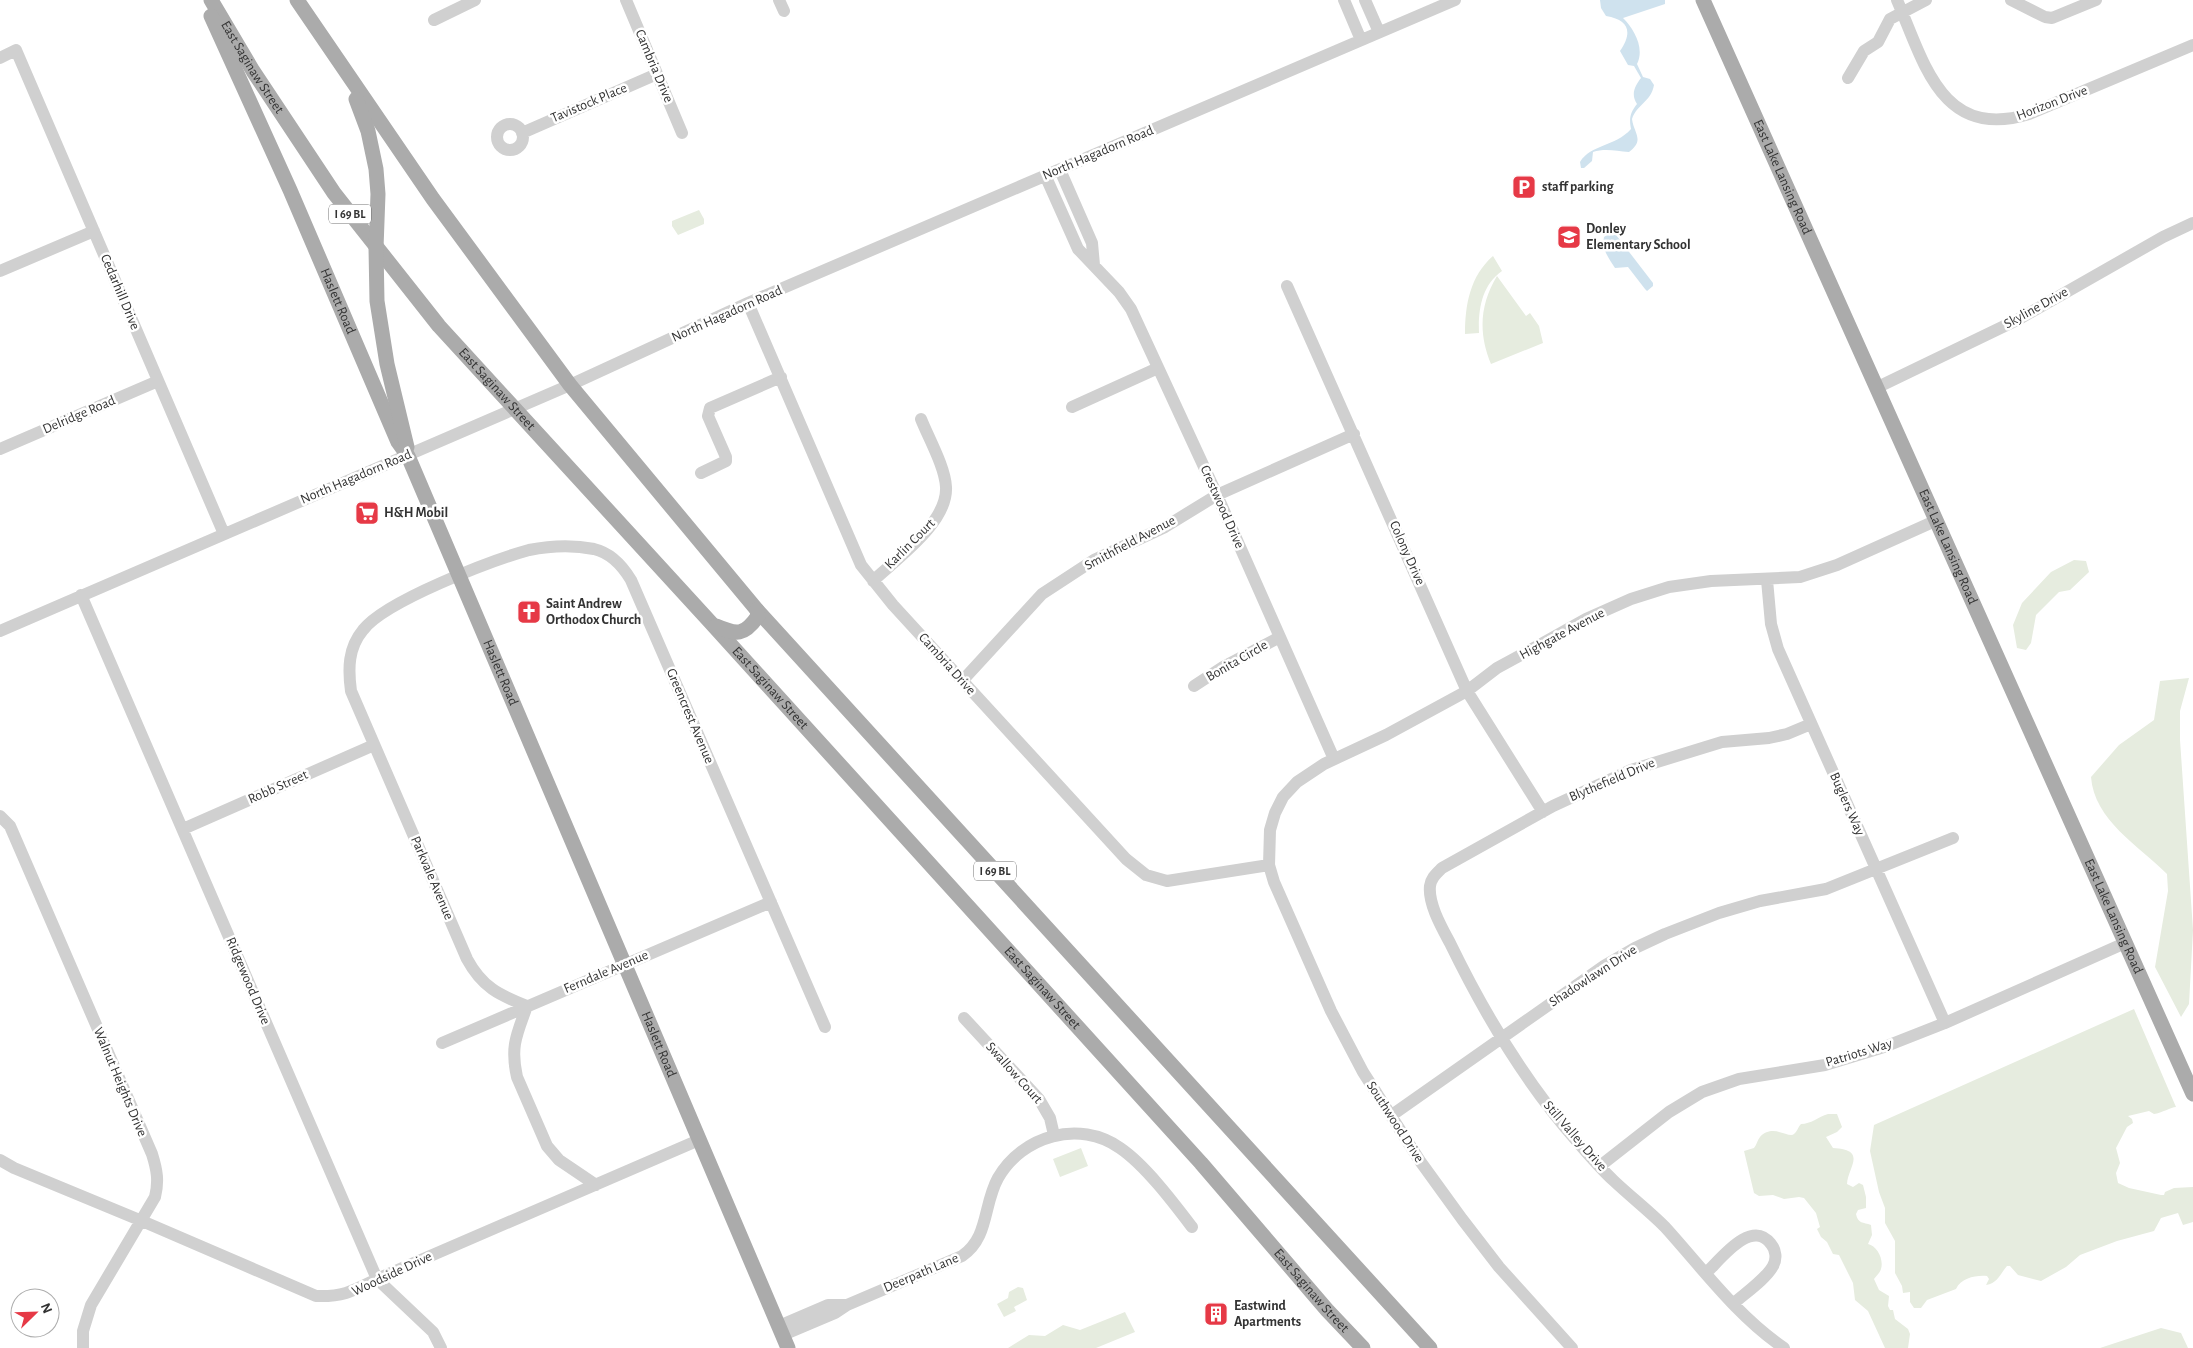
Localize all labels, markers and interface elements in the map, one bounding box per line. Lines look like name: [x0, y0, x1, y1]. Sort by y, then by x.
street label: East Saginaw Street: [218, 19, 287, 117]
street label: Cambria Drive: [632, 28, 676, 104]
street label: Tavistock Place: [549, 81, 629, 125]
street label: Horizon Drive: [2015, 83, 2089, 123]
street label: East Lake Lansing Road: [1750, 117, 1814, 237]
street label: North Hagadorn Road: [1040, 123, 1156, 183]
parking icon: staff parking: [1511, 174, 1537, 200]
place label: staff parking: [1542, 180, 1615, 194]
road number: I 69 BL: [329, 204, 371, 223]
place label: Donley Elementary School: [1586, 222, 1691, 252]
school or university icon: Donley Elementary School: [1556, 224, 1582, 250]
street label: Cedarhill Drive: [98, 252, 142, 332]
street label: Haslett Road: [317, 266, 358, 336]
street label: North Hagadorn Road: [670, 283, 784, 345]
street label: Skyline Drive: [2002, 285, 2070, 331]
street label: East Saginaw Street: [456, 345, 538, 433]
street label: Delridge Road: [41, 393, 117, 437]
street label: North Hagadorn Road: [298, 447, 414, 507]
street label: Crestwood Drive: [1197, 463, 1247, 551]
street label: East Lake Lansing Road: [1916, 487, 1980, 606]
supermarket icon: H&H Mobil: [354, 500, 380, 526]
place label: H&H Mobil: [384, 506, 448, 520]
street label: Smithfield Avenue: [1082, 513, 1178, 573]
street label: Karlin Court: [882, 516, 938, 572]
street label: Colony Drive: [1387, 519, 1427, 587]
place label: Saint Andrew Orthodox Church: [546, 597, 641, 627]
church icon: Saint Andrew Orthodox Church: [516, 599, 542, 625]
street label: Highgate Avenue: [1517, 606, 1607, 662]
street label: Cambria Drive: [916, 630, 978, 698]
street label: Haslett Road: [480, 638, 520, 708]
street label: Bonita Circle: [1204, 638, 1270, 684]
street label: East Saginaw Street: [729, 644, 811, 732]
street label: Greencrest Avenue: [664, 666, 716, 766]
street label: Blythefield Drive: [1567, 756, 1657, 804]
street label: Robb Street: [246, 767, 310, 806]
street label: Buglers Way: [1827, 770, 1867, 838]
street label: Parkvale Avenue: [408, 834, 456, 922]
street label: East Lake Lansing Road: [2082, 857, 2145, 976]
road number: I 69 BL: [974, 861, 1016, 880]
street label: Ridgewood Drive: [223, 935, 273, 1027]
street label: Shadowlawn Drive: [1547, 943, 1639, 1009]
street label: East Saginaw Street: [1001, 944, 1083, 1032]
street label: Ferndale Avenue: [562, 948, 650, 996]
street label: Haslett Road: [638, 1009, 679, 1079]
street label: Walnut Heights Drive: [91, 1025, 149, 1139]
street label: Patriots Way: [1824, 1036, 1894, 1070]
street label: Swallow Court: [983, 1040, 1045, 1107]
street label: Southwood Drive: [1364, 1079, 1426, 1165]
street label: Still Valley Drive: [1541, 1098, 1609, 1174]
street label: East Saginaw Street: [1271, 1246, 1352, 1336]
street label: Woodside Drive: [350, 1249, 434, 1299]
street label: Deerpath Lane: [881, 1251, 961, 1295]
north arrow: [10, 1288, 60, 1338]
place label: Eastwind Apartments: [1234, 1299, 1301, 1329]
text: N: [38, 1301, 54, 1316]
building icon: Eastwind Apartments: [1203, 1301, 1229, 1327]

